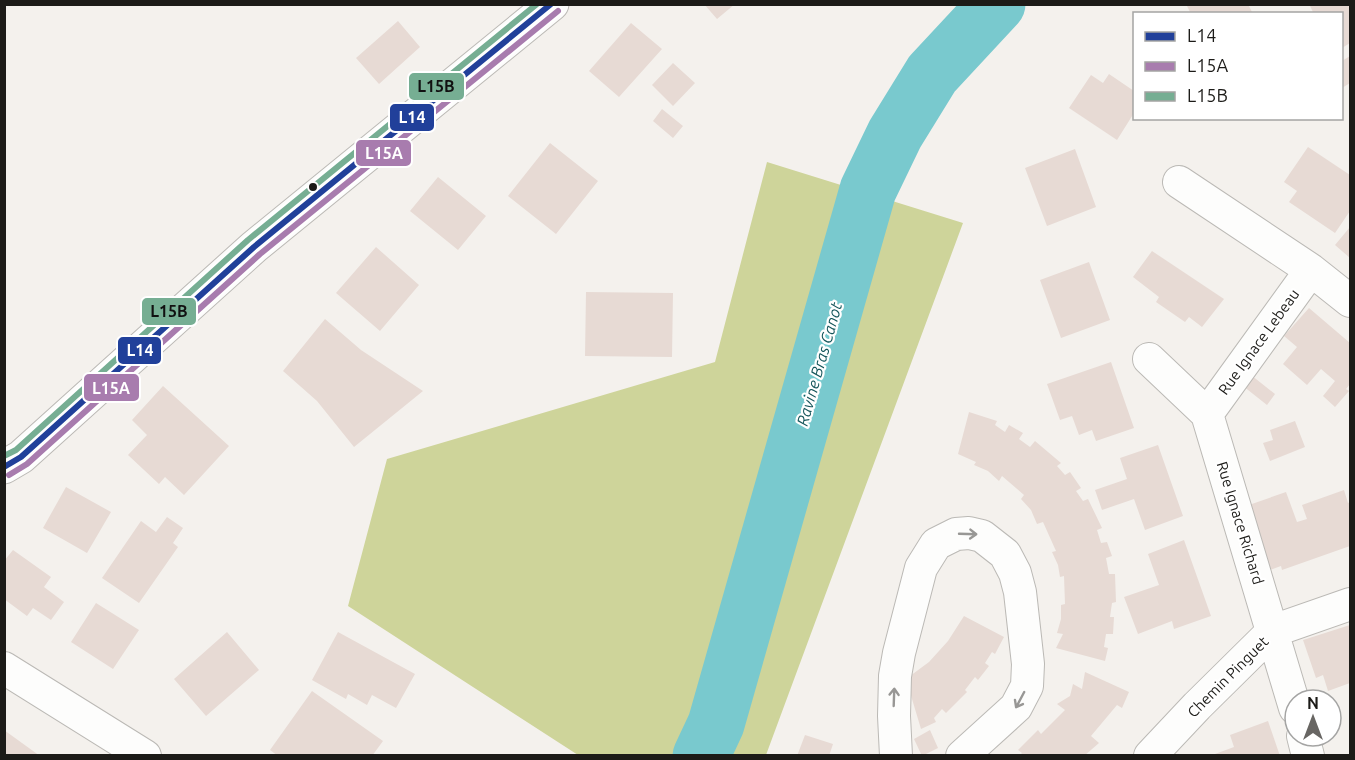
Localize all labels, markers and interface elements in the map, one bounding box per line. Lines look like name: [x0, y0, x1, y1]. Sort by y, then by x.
legend: [1133, 12, 1343, 120]
text: L14: [1187, 25, 1216, 45]
text: L15A: [1187, 55, 1228, 75]
line badge: L15B: [408, 72, 465, 101]
text: L15B: [417, 77, 455, 95]
text: L15B: [1187, 85, 1228, 105]
line badge: L14: [389, 103, 435, 132]
text: L14: [399, 108, 425, 126]
line badge: L15A: [355, 139, 412, 167]
text: L15A: [365, 144, 404, 162]
unlabelled marker: [307, 181, 319, 193]
street label: Rue Ignace Lebeau: [1215, 286, 1303, 398]
line badge: L15B: [141, 297, 197, 326]
water label: Ravine Bras Canot: [793, 300, 845, 428]
text: L15B: [150, 302, 188, 320]
line badge: L14: [117, 336, 162, 365]
text: L14: [127, 341, 153, 359]
line badge: L15A: [83, 373, 140, 402]
text: L15A: [92, 379, 131, 397]
street label: Rue Ignace Richard: [1214, 459, 1267, 586]
one-way arrow: [957, 529, 977, 540]
street label: Chemin Pinguet: [1184, 633, 1272, 721]
one-way arrow: [889, 688, 900, 708]
north arrow: [1283, 688, 1343, 748]
one-way arrow: [1014, 690, 1025, 708]
text: N: [1307, 694, 1319, 712]

